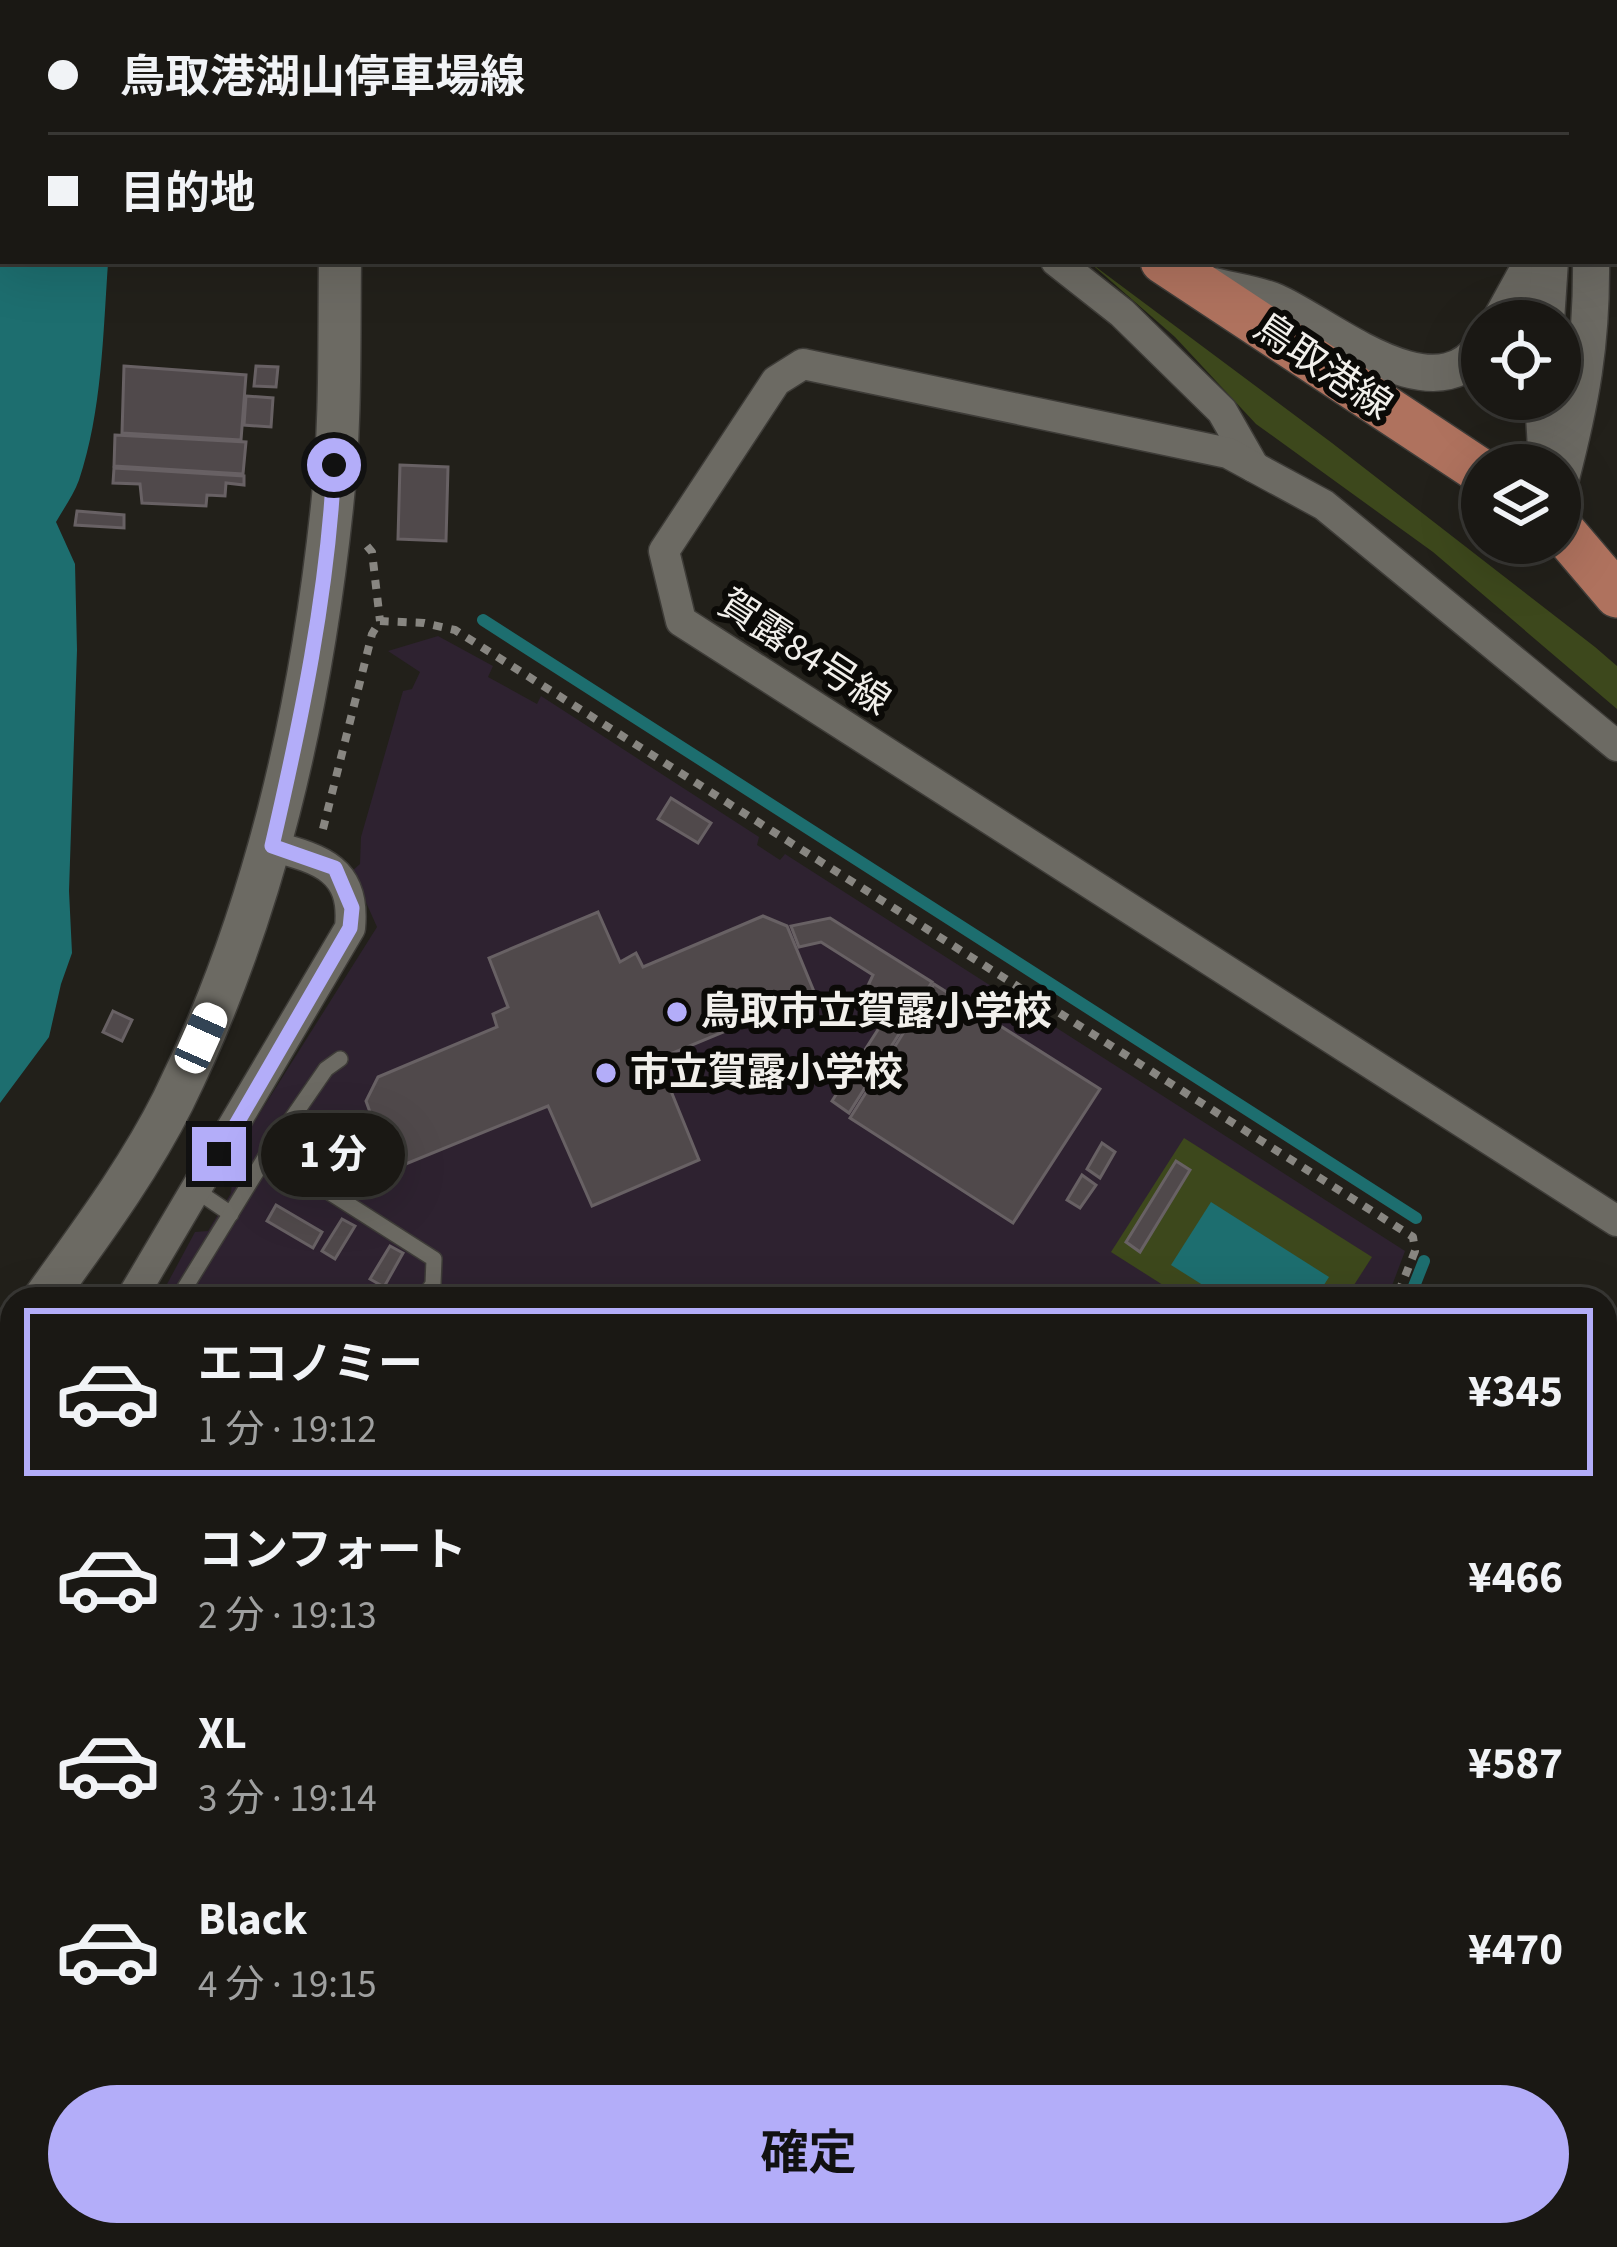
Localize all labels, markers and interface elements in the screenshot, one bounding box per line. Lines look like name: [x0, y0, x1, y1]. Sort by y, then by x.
text: 鳥取港湖山停車場線: [120, 46, 525, 110]
text: 目的地: [120, 162, 255, 226]
street label: 鳥取港線: [1243, 300, 1403, 434]
map controls: [1461, 300, 1581, 564]
button: locate: [1461, 300, 1581, 420]
route start: [307, 438, 361, 492]
button: layers: [1461, 444, 1581, 564]
street label: 賀露84号線: [707, 576, 901, 730]
place label: 鳥取市立賀露小学校: [701, 984, 1052, 1040]
car: [170, 998, 232, 1078]
marker: 鳥取市立賀露小学校: [664, 999, 690, 1025]
place label: 市立賀露小学校: [630, 1045, 903, 1101]
marker: 市立賀露小学校: [593, 1060, 619, 1086]
callout: 1 分: [261, 1112, 405, 1196]
route end: [192, 1127, 246, 1181]
text: 1 分: [299, 1127, 367, 1183]
text: エコノミー: [198, 1333, 423, 1397]
icon: car: [54, 1338, 162, 1446]
text: ¥345: [1468, 1360, 1563, 1424]
text: 1 分 · 19:12: [198, 1402, 377, 1458]
text: コンフォート: [198, 1519, 467, 1583]
icon: car: [54, 1524, 162, 1632]
text: ¥466: [1468, 1546, 1563, 1610]
text: 2 分 · 19:13: [198, 1588, 377, 1644]
text: XL: [198, 1702, 247, 1766]
icon: car: [54, 1710, 162, 1818]
text: ¥587: [1468, 1732, 1563, 1796]
text: 3 分 · 19:14: [198, 1771, 377, 1827]
text: Black: [198, 1888, 308, 1952]
icon: car: [54, 1896, 162, 2004]
text: ¥470: [1468, 1918, 1563, 1982]
text: 4 分 · 19:15: [198, 1957, 377, 2013]
button: 確定: [48, 2085, 1569, 2223]

